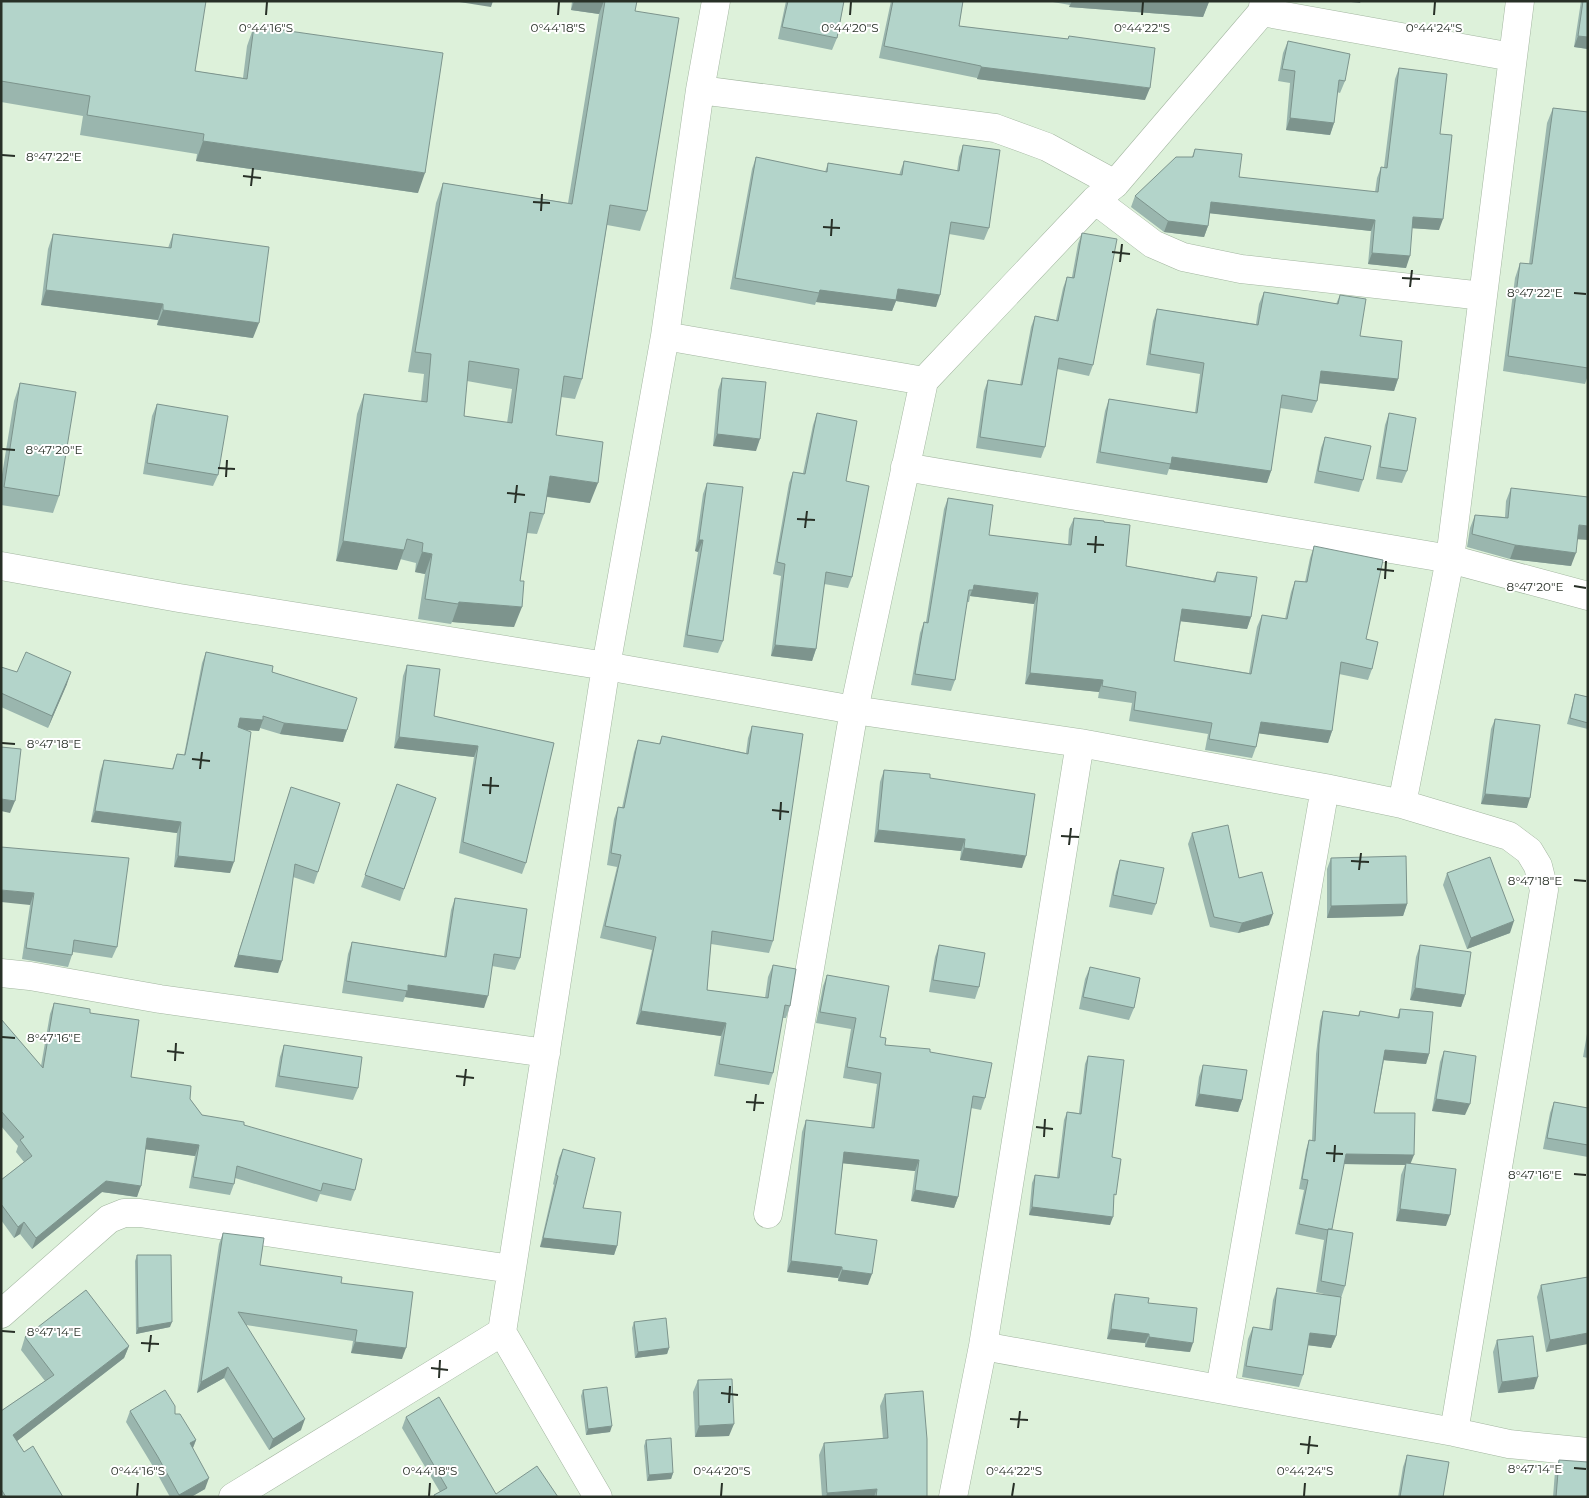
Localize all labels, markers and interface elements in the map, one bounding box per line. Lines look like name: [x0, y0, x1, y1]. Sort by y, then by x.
text: 0°44'16"S: [239, 20, 293, 35]
text: 0°44'18"S: [531, 20, 585, 35]
text: 0°44'20"S: [821, 20, 879, 35]
text: 0°44'22"S: [1114, 20, 1170, 35]
text: 0°44'24"S: [1406, 20, 1462, 35]
text: 8°47'22"E: [26, 149, 82, 164]
text: 8°47'22"E: [1507, 285, 1563, 300]
text: 8°47'20"E: [25, 442, 83, 457]
text: 8°47'20"E: [1506, 579, 1564, 594]
text: 8°47'18"E: [27, 736, 81, 751]
text: 8°47'18"E: [1508, 873, 1562, 888]
text: 8°47'16"E: [27, 1030, 81, 1045]
text: 8°47'16"E: [1508, 1167, 1562, 1182]
text: 8°47'14"E: [27, 1324, 81, 1339]
text: 8°47'14"E: [1508, 1461, 1562, 1476]
text: 0°44'16"S: [111, 1463, 165, 1478]
text: 0°44'18"S: [403, 1463, 457, 1478]
text: 0°44'20"S: [693, 1463, 751, 1478]
text: 0°44'22"S: [986, 1463, 1042, 1478]
text: 0°44'24"S: [1277, 1463, 1333, 1478]

